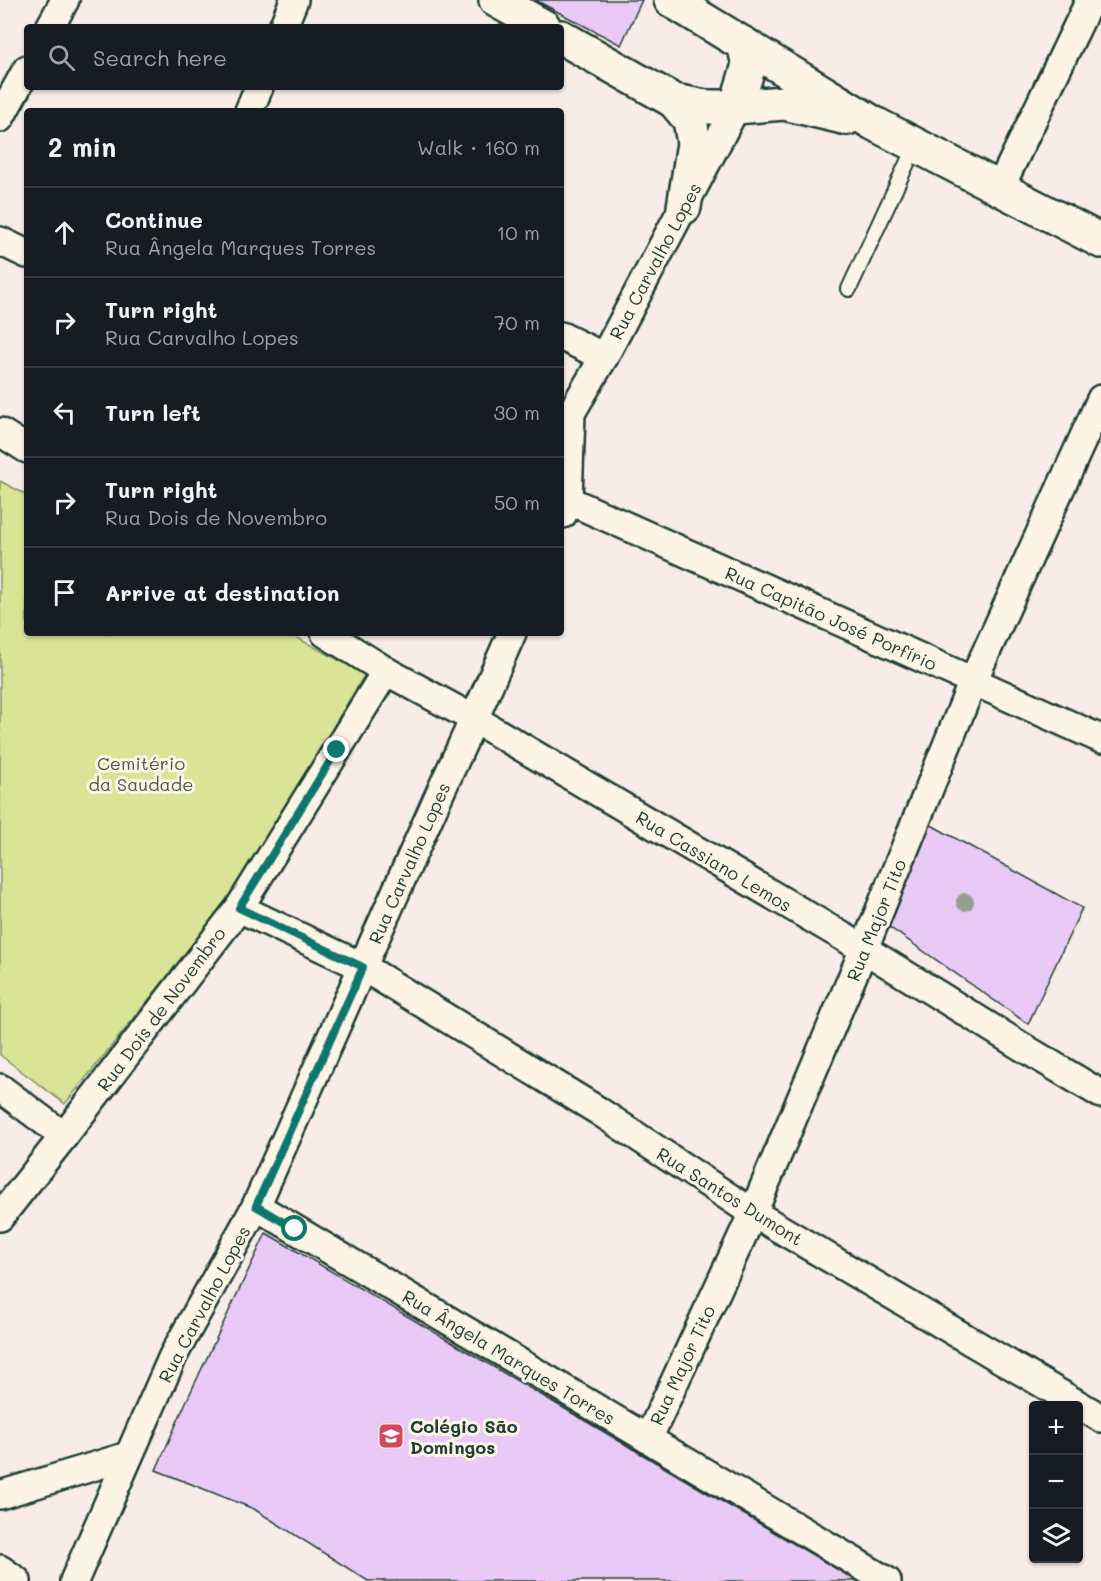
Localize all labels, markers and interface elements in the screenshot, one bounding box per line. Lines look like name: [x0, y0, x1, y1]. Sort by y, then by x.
search box: [24, 24, 564, 90]
icon: search: [45, 41, 78, 74]
text: Search here: [93, 43, 227, 72]
text: 2 min: [48, 130, 116, 164]
text: Walk · 160 m: [417, 134, 540, 160]
street label: Rua Carvalho Lopes: [603, 178, 707, 344]
text: Continue: [105, 205, 203, 234]
icon: ahead: [48, 216, 81, 249]
text: 10 m: [496, 219, 540, 245]
text: Rua Ângela Marques Torres: [105, 234, 376, 260]
text: Turn right: [105, 295, 217, 324]
icon: right: [48, 306, 81, 339]
text: 70 m: [494, 309, 540, 335]
text: Rua Carvalho Lopes: [105, 324, 299, 350]
icon: left: [48, 396, 81, 429]
text: Turn left: [105, 398, 201, 427]
text: 30 m: [494, 399, 540, 425]
text: Turn right: [105, 475, 217, 504]
icon: right: [48, 486, 81, 519]
text: 50 m: [494, 489, 540, 515]
text: Rua Dois de Novembro: [105, 504, 327, 530]
street label: Rua Capitão José Porfírio: [721, 560, 941, 676]
icon: arrive: [48, 576, 81, 609]
text: Arrive at destination: [105, 578, 340, 607]
route end: [323, 736, 349, 762]
park label: Cemitério da Saudade: [89, 751, 193, 796]
street label: Rua Carvalho Lopes: [363, 778, 455, 948]
street label: Rua Cassiano Lemos: [632, 805, 796, 917]
street label: Rua Major Tito: [841, 855, 912, 985]
street label: Rua Dois de Novembro: [91, 922, 231, 1096]
street label: Rua Santos Dumont: [652, 1141, 808, 1251]
route start: [281, 1215, 307, 1241]
street label: Rua Carvalho Lopes: [152, 1221, 256, 1387]
street label: Rua Ângela Marques Torres: [398, 1284, 620, 1430]
street label: Rua Major Tito: [644, 1301, 720, 1429]
map controls: [1029, 1401, 1083, 1563]
button: +: [1029, 1401, 1083, 1455]
place label: Colégio São Domingos: [410, 1414, 518, 1459]
school or university icon: Colégio São Domingos: [376, 1421, 406, 1451]
button: −: [1029, 1455, 1083, 1509]
button: layers: [1029, 1509, 1083, 1563]

